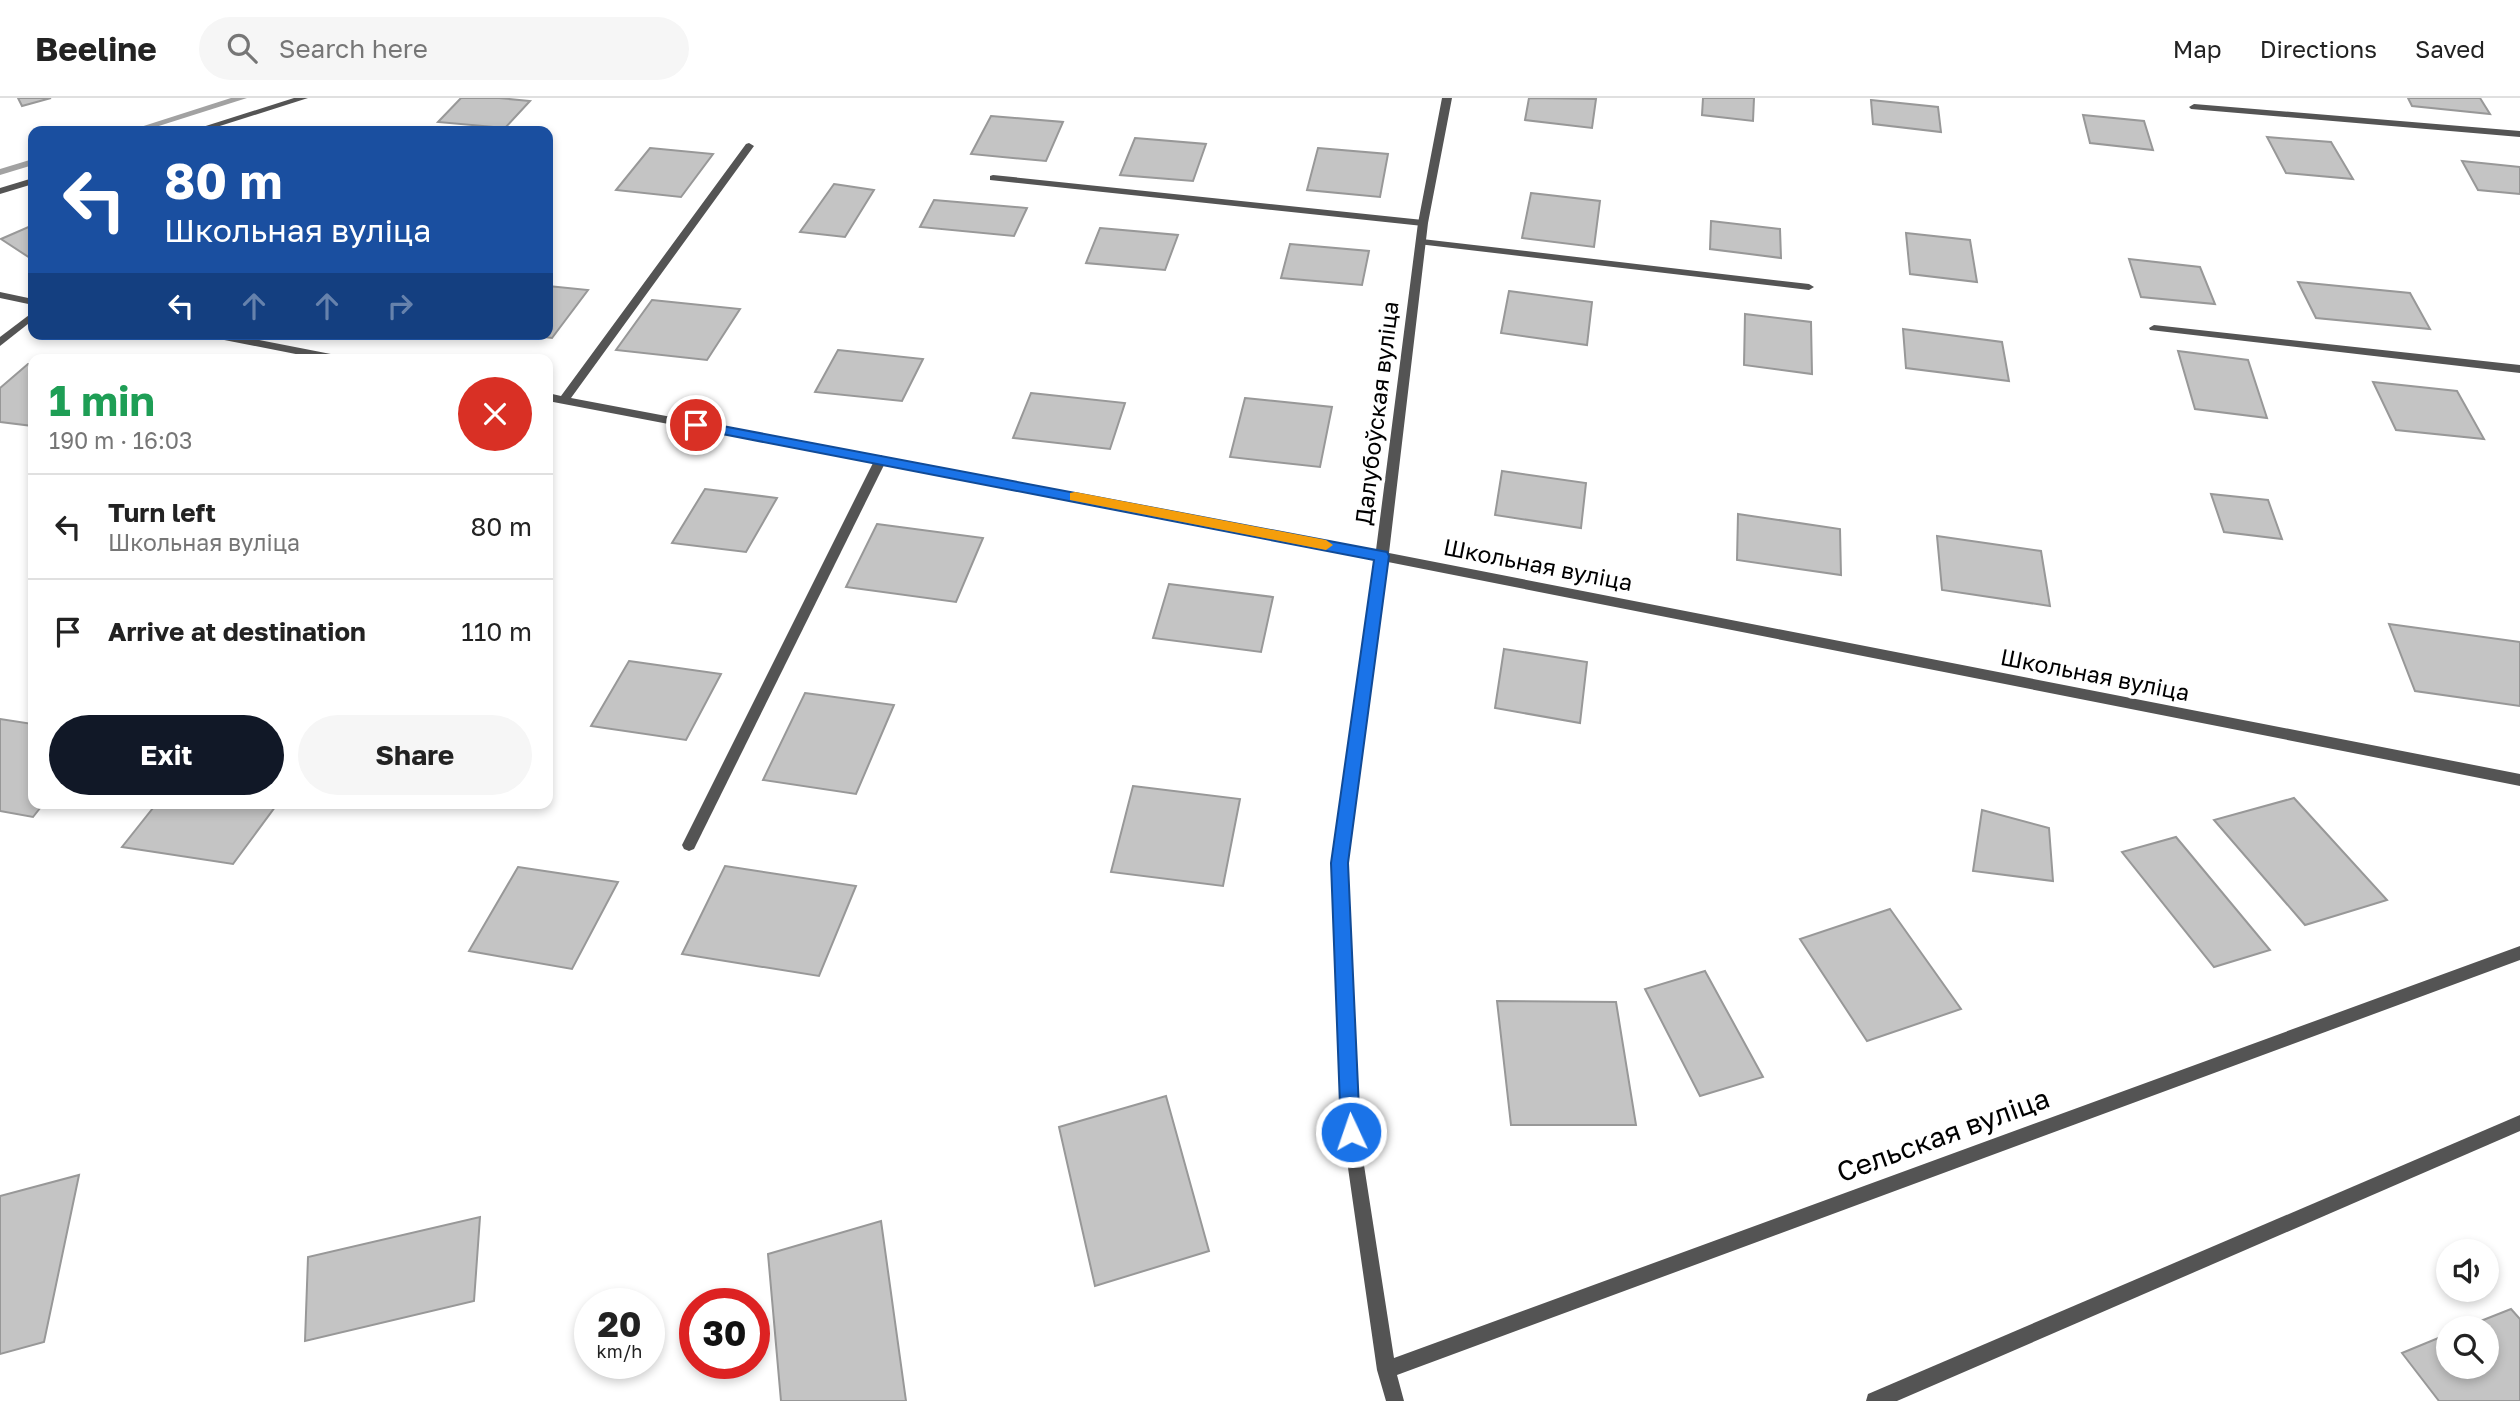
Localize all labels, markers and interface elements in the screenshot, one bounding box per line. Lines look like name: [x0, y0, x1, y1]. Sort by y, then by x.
search box: [199, 17, 689, 80]
text: Beeline: [35, 29, 157, 68]
icon: search: [223, 29, 261, 67]
text: Search here: [279, 33, 428, 64]
text: Map: [2173, 34, 2222, 63]
text: Directions: [2260, 34, 2377, 63]
text: Saved: [2415, 34, 2485, 63]
text: 80 m: [164, 151, 282, 210]
icon: left: [49, 154, 140, 245]
text: Школьная вуліца: [164, 211, 431, 249]
icon: left: [162, 287, 200, 325]
icon: ahead: [235, 287, 273, 325]
icon: ahead: [308, 287, 346, 325]
icon: right: [381, 287, 419, 325]
street label: Далубоўская вуліца: [1348, 300, 1404, 526]
text: 1 min: [49, 375, 155, 425]
button: close: [458, 377, 532, 451]
pin: [666, 395, 726, 455]
icon: arrive: [677, 406, 715, 444]
text: 190 m · 16:03: [49, 426, 193, 454]
text: Turn left: [108, 497, 216, 528]
icon: left: [49, 508, 87, 546]
text: 80 m: [471, 511, 532, 542]
text: Школьная вуліца: [108, 528, 300, 556]
street label: Школьная вуліца: [1441, 532, 1635, 596]
icon: arrive: [49, 613, 87, 651]
text: Arrive at destination: [108, 616, 366, 647]
text: 110 m: [461, 616, 532, 647]
street label: Школьная вуліца: [1998, 642, 2192, 706]
button: Exit: [49, 715, 284, 795]
button: Share: [298, 715, 532, 795]
street label: Сельская вуліца: [1832, 1081, 2054, 1188]
position arrow: [1314, 1095, 1388, 1169]
map controls: [2436, 1239, 2499, 1379]
button: sound: [2436, 1239, 2499, 1302]
speed limit sign: 30: [679, 1288, 770, 1379]
text: 20: [597, 1303, 642, 1345]
button: search: [2436, 1316, 2499, 1379]
text: km/h: [597, 1340, 642, 1362]

